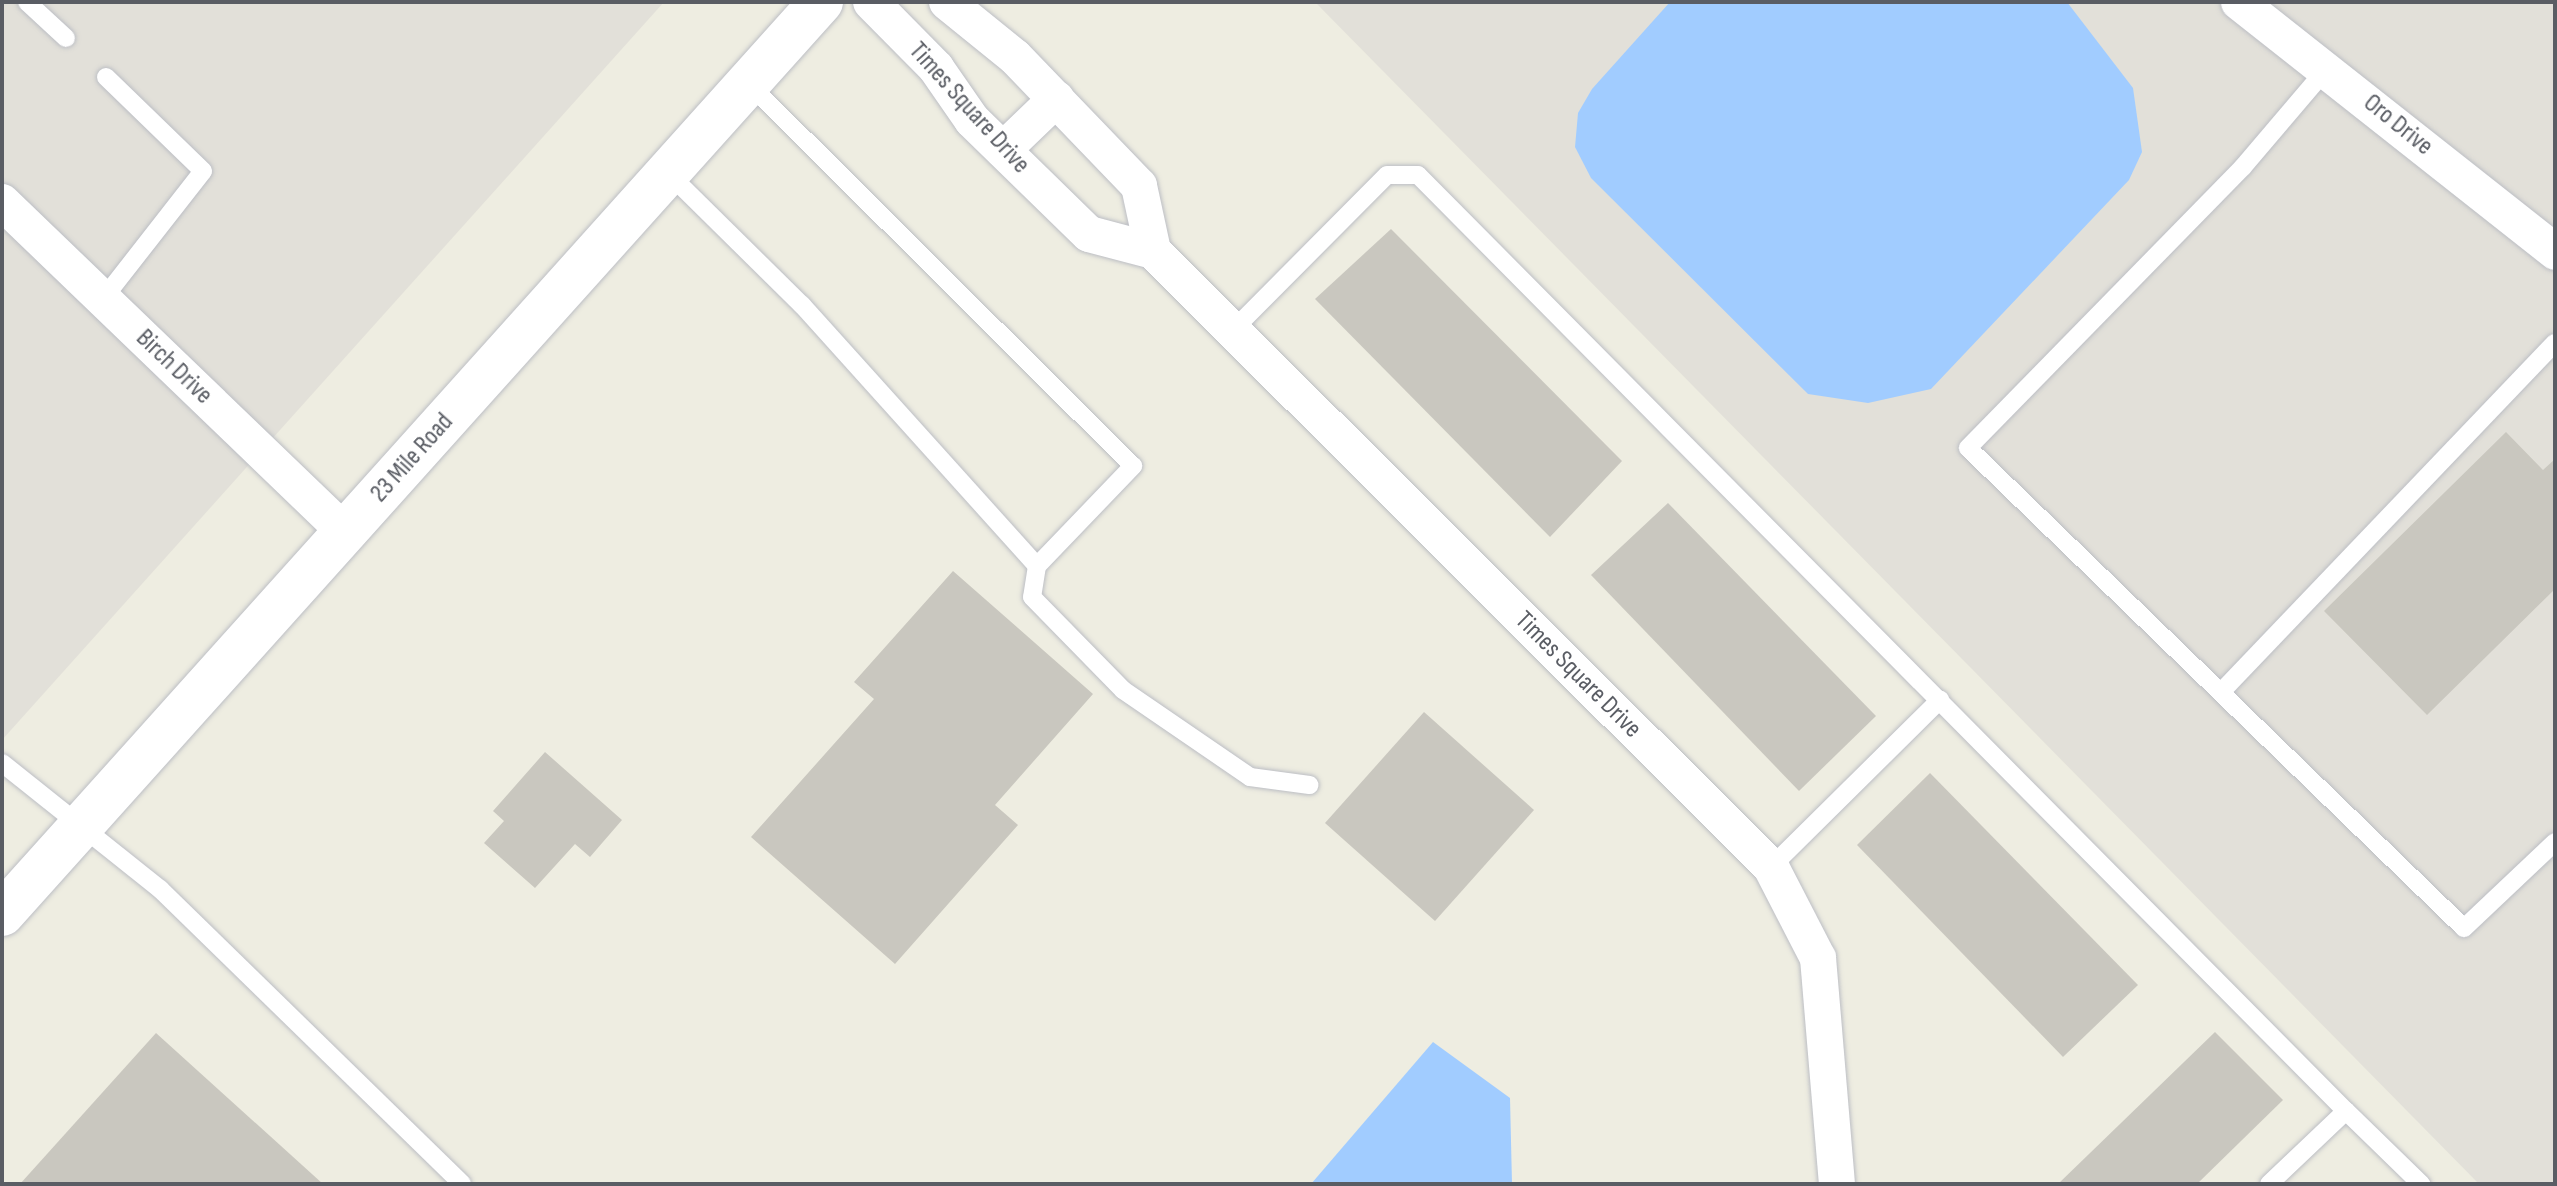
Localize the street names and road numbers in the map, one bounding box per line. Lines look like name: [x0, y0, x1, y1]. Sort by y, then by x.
street label: Times Square Drive: [902, 36, 1036, 180]
street label: Oro Drive: [2357, 88, 2439, 162]
street label: Birch Drive: [129, 323, 219, 411]
street label: 23 Mile Road: [364, 407, 460, 509]
street label: Times Square Drive: [1508, 605, 1648, 745]

